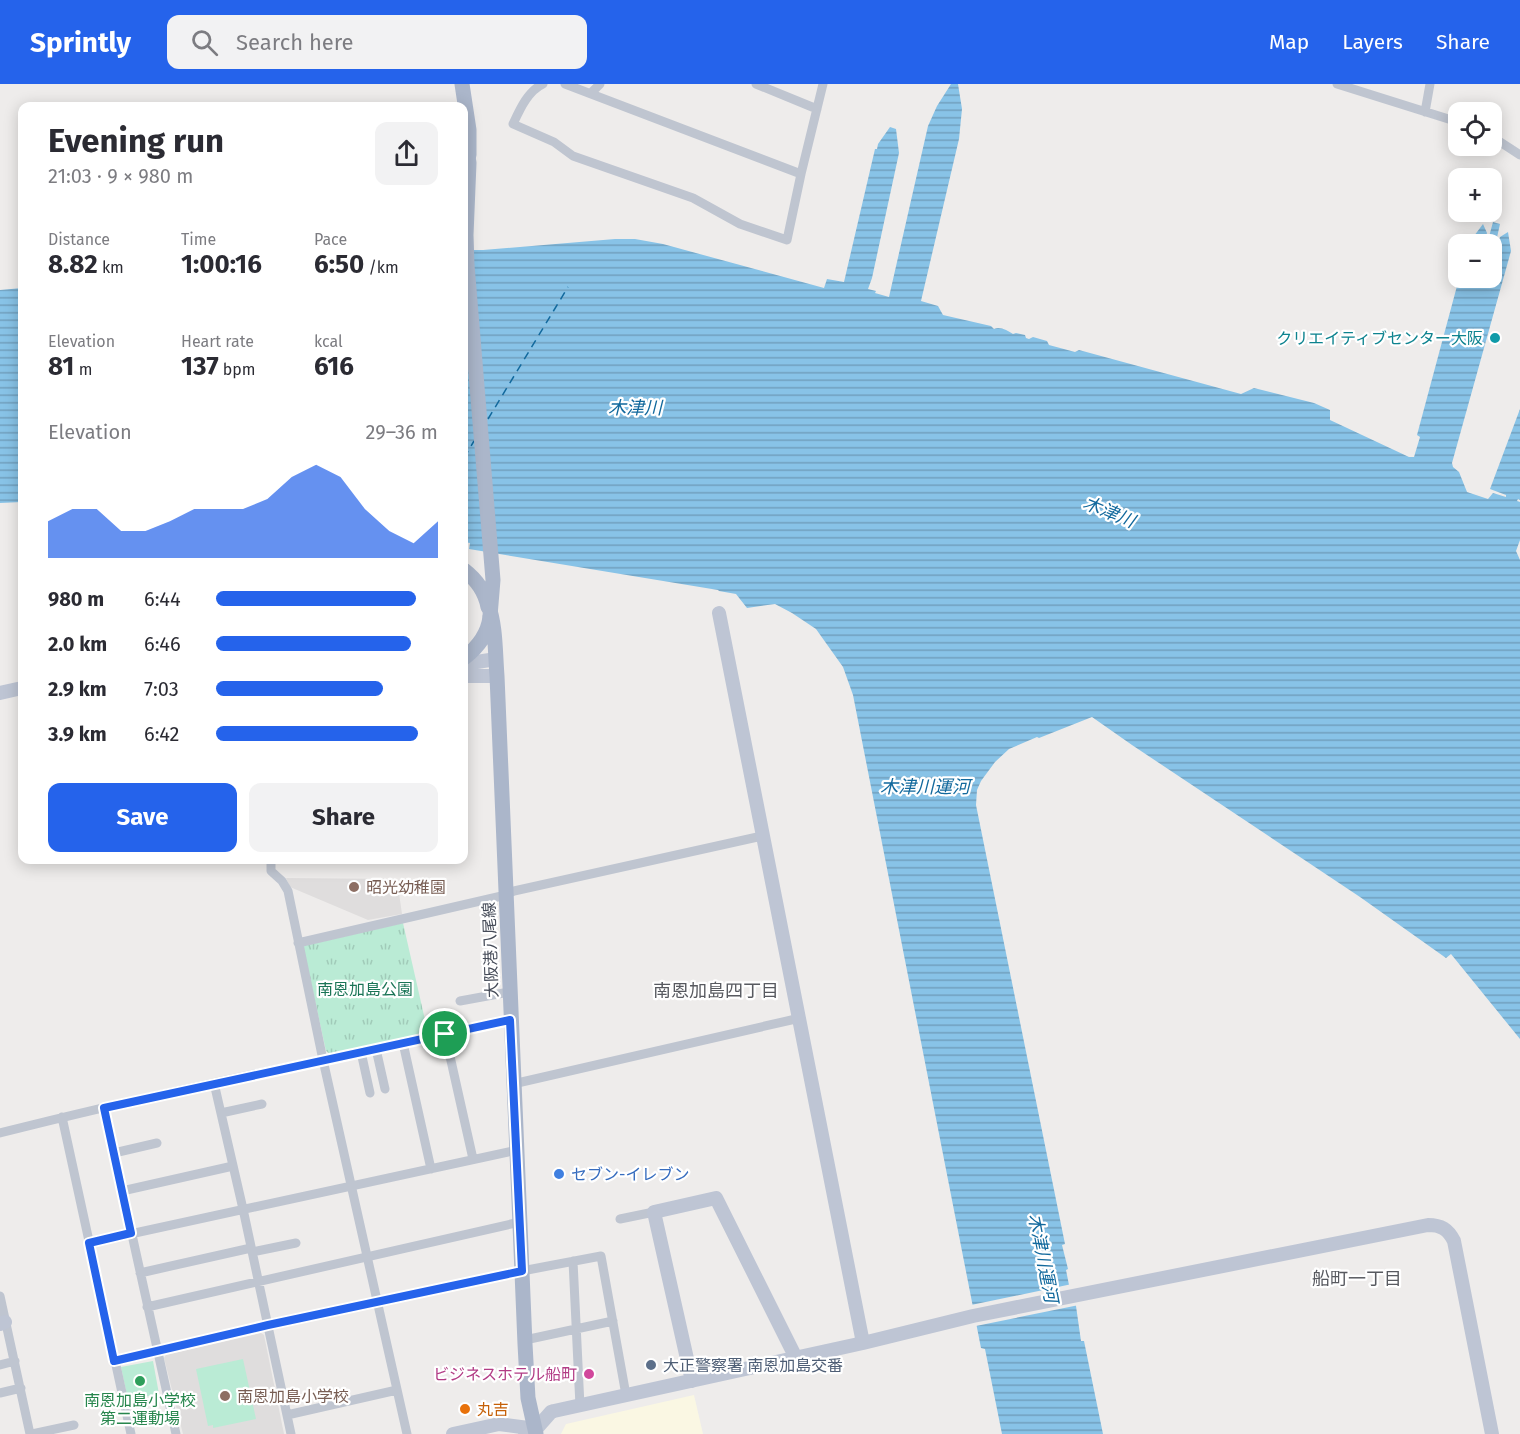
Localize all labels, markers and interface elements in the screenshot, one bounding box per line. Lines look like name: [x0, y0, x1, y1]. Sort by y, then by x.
search box: [167, 15, 587, 69]
text: Sprintly: [30, 26, 131, 59]
icon: search: [188, 26, 221, 59]
text: Search here: [236, 29, 354, 56]
text: Map: [1269, 29, 1309, 55]
text: Layers: [1342, 29, 1403, 55]
text: Share: [1436, 29, 1490, 55]
map controls: [1448, 102, 1502, 288]
button: locate: [1448, 102, 1502, 156]
text: Evening run: [48, 121, 224, 161]
button: share: [375, 122, 438, 185]
text: 21:03 · 9 × 980 m: [48, 164, 193, 188]
button: +: [1448, 168, 1502, 222]
text: Distance: [48, 230, 110, 249]
text: Time: [181, 230, 216, 249]
text: Pace: [314, 230, 347, 249]
button: −: [1448, 234, 1502, 288]
text: 8.82: [48, 249, 98, 280]
text: 1:00:16: [181, 249, 262, 280]
text: 6:50: [314, 249, 364, 280]
text: km: [98, 258, 124, 277]
text: /km: [364, 258, 399, 277]
place label: クリエイティブセンター大阪: [1276, 329, 1483, 348]
marker: クリエイティブセンター大阪: [1488, 331, 1502, 345]
text: Elevation: [48, 332, 115, 351]
text: Heart rate: [181, 332, 254, 351]
text: kcal: [314, 332, 343, 351]
text: 81: [48, 351, 74, 382]
text: 137: [181, 351, 219, 382]
text: 616: [314, 351, 354, 382]
text: m: [74, 360, 92, 379]
text: bpm: [219, 360, 256, 379]
water label: 木津川: [608, 397, 664, 419]
text: Elevation: [48, 420, 132, 444]
text: 29–36 m: [366, 420, 438, 444]
water label: 木津川: [1080, 492, 1140, 533]
text: 980 m: [48, 587, 104, 611]
text: 6:44: [144, 587, 181, 611]
text: 2.0 km: [48, 632, 107, 656]
text: 6:46: [144, 632, 181, 656]
text: 2.9 km: [48, 677, 107, 701]
text: 7:03: [144, 677, 179, 701]
text: 3.9 km: [48, 722, 107, 746]
text: 6:42: [144, 722, 180, 746]
water label: 木津川運河: [880, 776, 973, 798]
button: Save: [48, 783, 237, 852]
button: Share: [249, 783, 438, 852]
place label: 昭光幼稚園: [366, 878, 446, 897]
marker: 昭光幼稚園: [347, 880, 361, 894]
street label: 大阪港八尾線: [479, 902, 502, 998]
park label: 南恩加島公園: [317, 980, 413, 999]
district label: 南恩加島四丁目: [653, 980, 779, 1002]
pin: [419, 1008, 470, 1059]
icon: arrive: [428, 1017, 461, 1050]
place label: セブン-イレブン: [571, 1165, 689, 1184]
marker: セブン-イレブン: [552, 1167, 566, 1181]
water label: 木津川運河: [1024, 1212, 1063, 1307]
district label: 船町一丁目: [1312, 1268, 1402, 1290]
place label: 大正警察署 南恩加島交番: [663, 1356, 843, 1375]
marker: 大正警察署 南恩加島交番: [644, 1358, 658, 1372]
place label: ビジネスホテル船町: [433, 1365, 577, 1384]
marker: ビジネスホテル船町: [582, 1367, 596, 1381]
marker: 南恩加島小学校 第二運動場: [133, 1374, 147, 1388]
place label: 南恩加島小学校: [237, 1387, 349, 1406]
marker: 南恩加島小学校: [218, 1389, 232, 1403]
place label: 南恩加島小学校 第二運動場: [84, 1391, 196, 1428]
place label: 丸吉: [477, 1400, 509, 1419]
marker: 丸吉: [458, 1402, 472, 1416]

